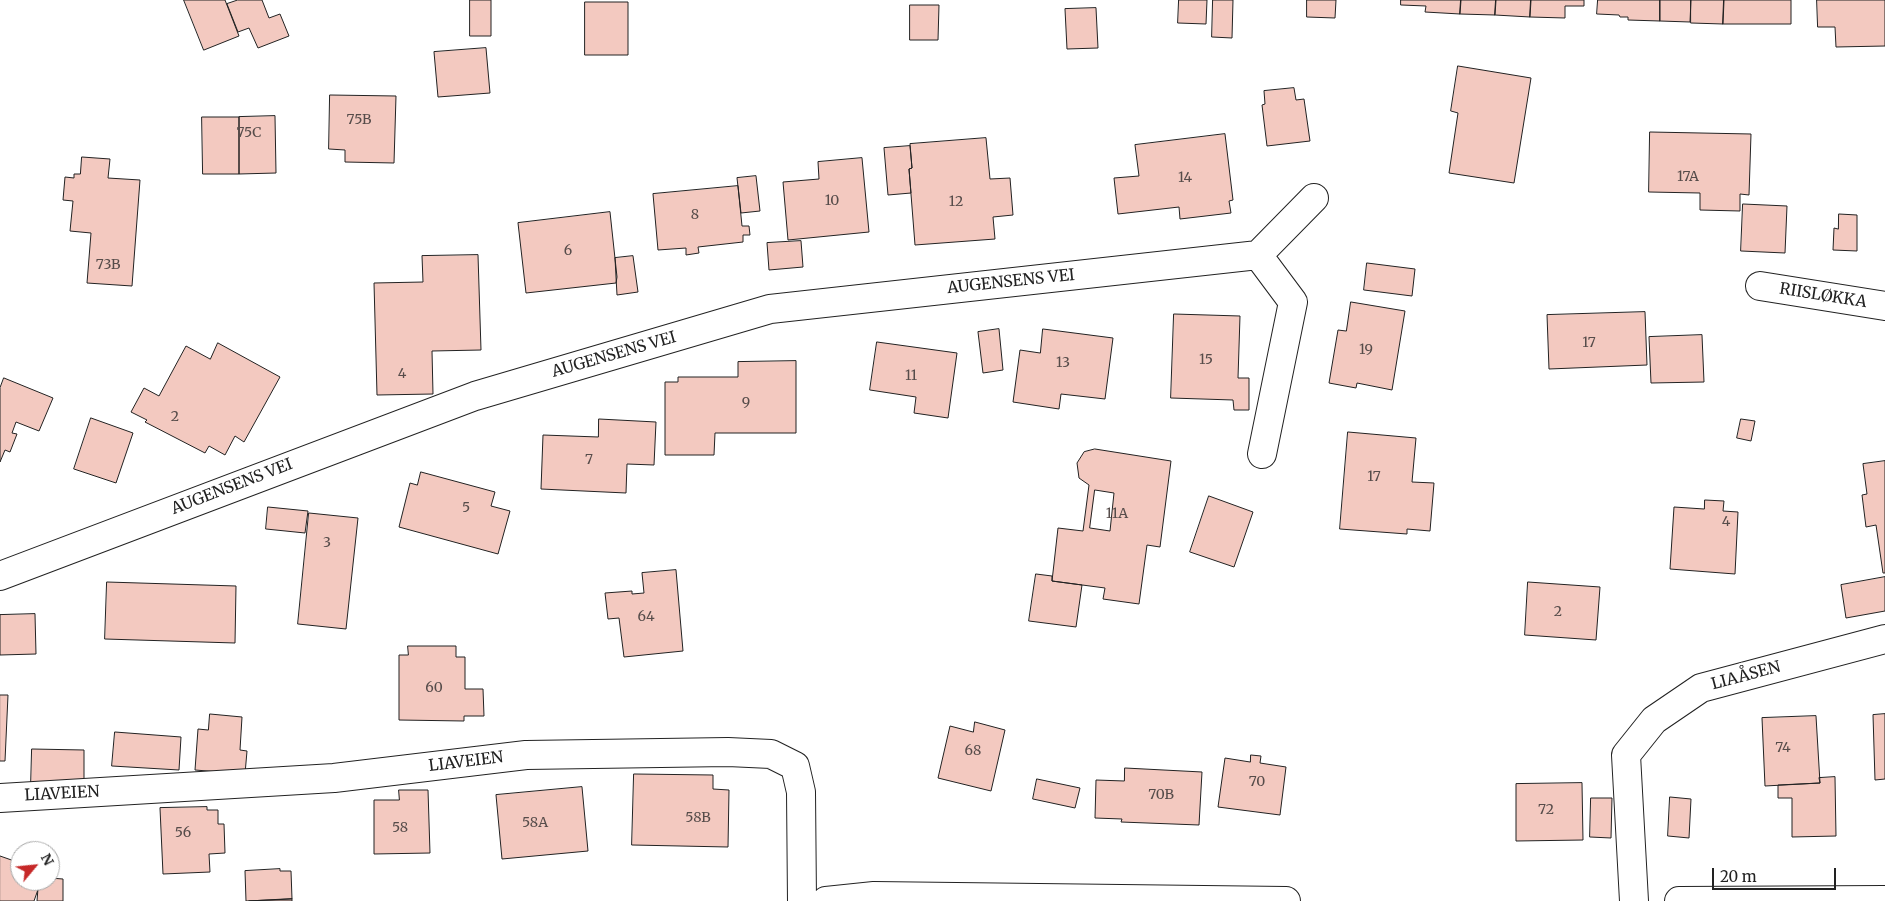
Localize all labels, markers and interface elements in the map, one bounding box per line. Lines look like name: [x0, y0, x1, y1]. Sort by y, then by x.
house number: 75B: [347, 112, 371, 128]
house number: 75C: [237, 125, 261, 141]
house number: 17A: [1677, 169, 1699, 185]
house number: 14: [1178, 170, 1192, 186]
house number: 10: [825, 193, 839, 209]
house number: 12: [949, 194, 963, 210]
house number: 8: [691, 207, 699, 223]
house number: 6: [564, 243, 572, 259]
house number: 73B: [96, 257, 120, 273]
street label: AUGENSENS VEI: [946, 266, 1076, 298]
street label: RIISLØKKA: [1778, 280, 1868, 312]
street label: AUGENSENS VEI: [550, 328, 678, 382]
house number: 17: [1582, 335, 1596, 351]
house number: 19: [1359, 342, 1373, 358]
house number: 15: [1199, 352, 1213, 368]
house number: 13: [1056, 355, 1070, 371]
house number: 4: [398, 366, 406, 382]
house number: 11: [905, 368, 917, 384]
house number: 9: [742, 395, 750, 411]
house number: 2: [171, 409, 179, 425]
house number: 7: [585, 452, 593, 468]
street label: AUGENSENS VEI: [169, 455, 295, 519]
house number: 17: [1367, 469, 1381, 485]
house number: 5: [462, 500, 470, 516]
house number: 11A: [1106, 506, 1128, 522]
house number: 4: [1722, 514, 1730, 530]
house number: 3: [323, 535, 331, 551]
house number: 2: [1554, 604, 1562, 620]
house number: 64: [637, 609, 655, 625]
street label: LIAÅSEN: [1709, 658, 1783, 694]
house number: 60: [425, 680, 443, 696]
house number: 74: [1775, 740, 1791, 756]
house number: 68: [965, 743, 981, 759]
street label: LIAVEIEN: [428, 748, 504, 776]
house number: 70: [1249, 774, 1265, 790]
street label: LIAVEIEN: [24, 782, 100, 806]
house number: 70B: [1148, 787, 1174, 803]
house number: 72: [1538, 802, 1554, 818]
house number: 58B: [685, 810, 711, 826]
house number: 58A: [522, 815, 548, 831]
house number: 58: [392, 820, 408, 836]
house number: 56: [175, 825, 191, 841]
north arrow: [10, 841, 60, 891]
text: N: [37, 850, 58, 869]
scale bar: [1715, 858, 1839, 890]
text: 20 m: [1720, 867, 1757, 886]

